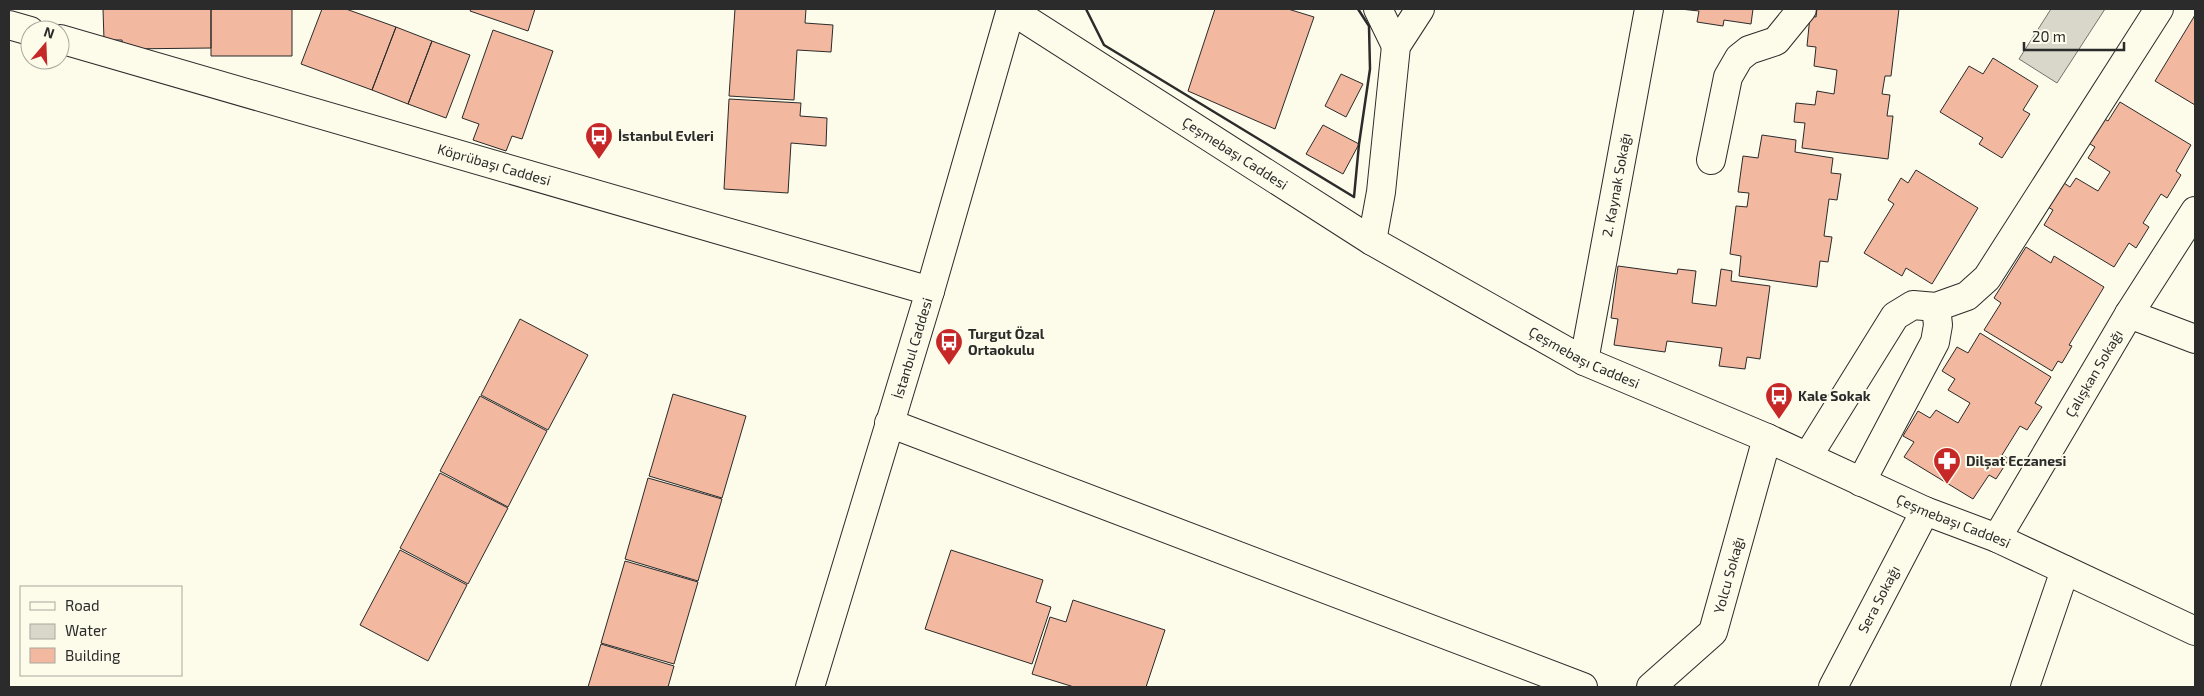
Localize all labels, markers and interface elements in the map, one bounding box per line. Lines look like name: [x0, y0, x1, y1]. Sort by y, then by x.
north arrow: [20, 20, 70, 70]
scale bar: [2024, 20, 2124, 52]
text: N: [42, 23, 57, 42]
text: 20 m: [2032, 27, 2066, 45]
street label: Çeşmebaşı Caddesi: [1179, 113, 1291, 193]
bus stop icon: İstanbul Evleri: [584, 121, 614, 160]
place label: İstanbul Evleri: [618, 127, 714, 144]
street label: 2. Kaynak Sokağı: [1598, 131, 1634, 238]
street label: Köprübaşı Caddesi: [436, 140, 553, 189]
street label: İstanbul Caddesi: [889, 295, 936, 401]
street label: Çeşmebaşı Caddesi: [1526, 323, 1642, 392]
place label: Turgut Özal Ortaokulu: [968, 325, 1045, 358]
street label: Çalışkan Sokağı: [2061, 326, 2126, 420]
bus stop icon: Turgut Özal Ortaokulu: [934, 327, 964, 366]
bus stop icon: Kale Sokak: [1764, 381, 1794, 420]
place label: Kale Sokak: [1798, 387, 1871, 404]
pharmacy icon: Dilşat Eczanesi: [1932, 446, 1962, 485]
place label: Dilşat Eczanesi: [1966, 452, 2066, 470]
street label: Çeşmebaşı Caddesi: [1893, 490, 2014, 551]
street label: Yolcu Sokağı: [1710, 535, 1747, 615]
street label: Sera Sokağı: [1854, 562, 1903, 636]
legend: [20, 586, 182, 676]
text: Road: [65, 596, 100, 614]
text: Water: [65, 621, 107, 639]
text: Building: [65, 646, 121, 664]

